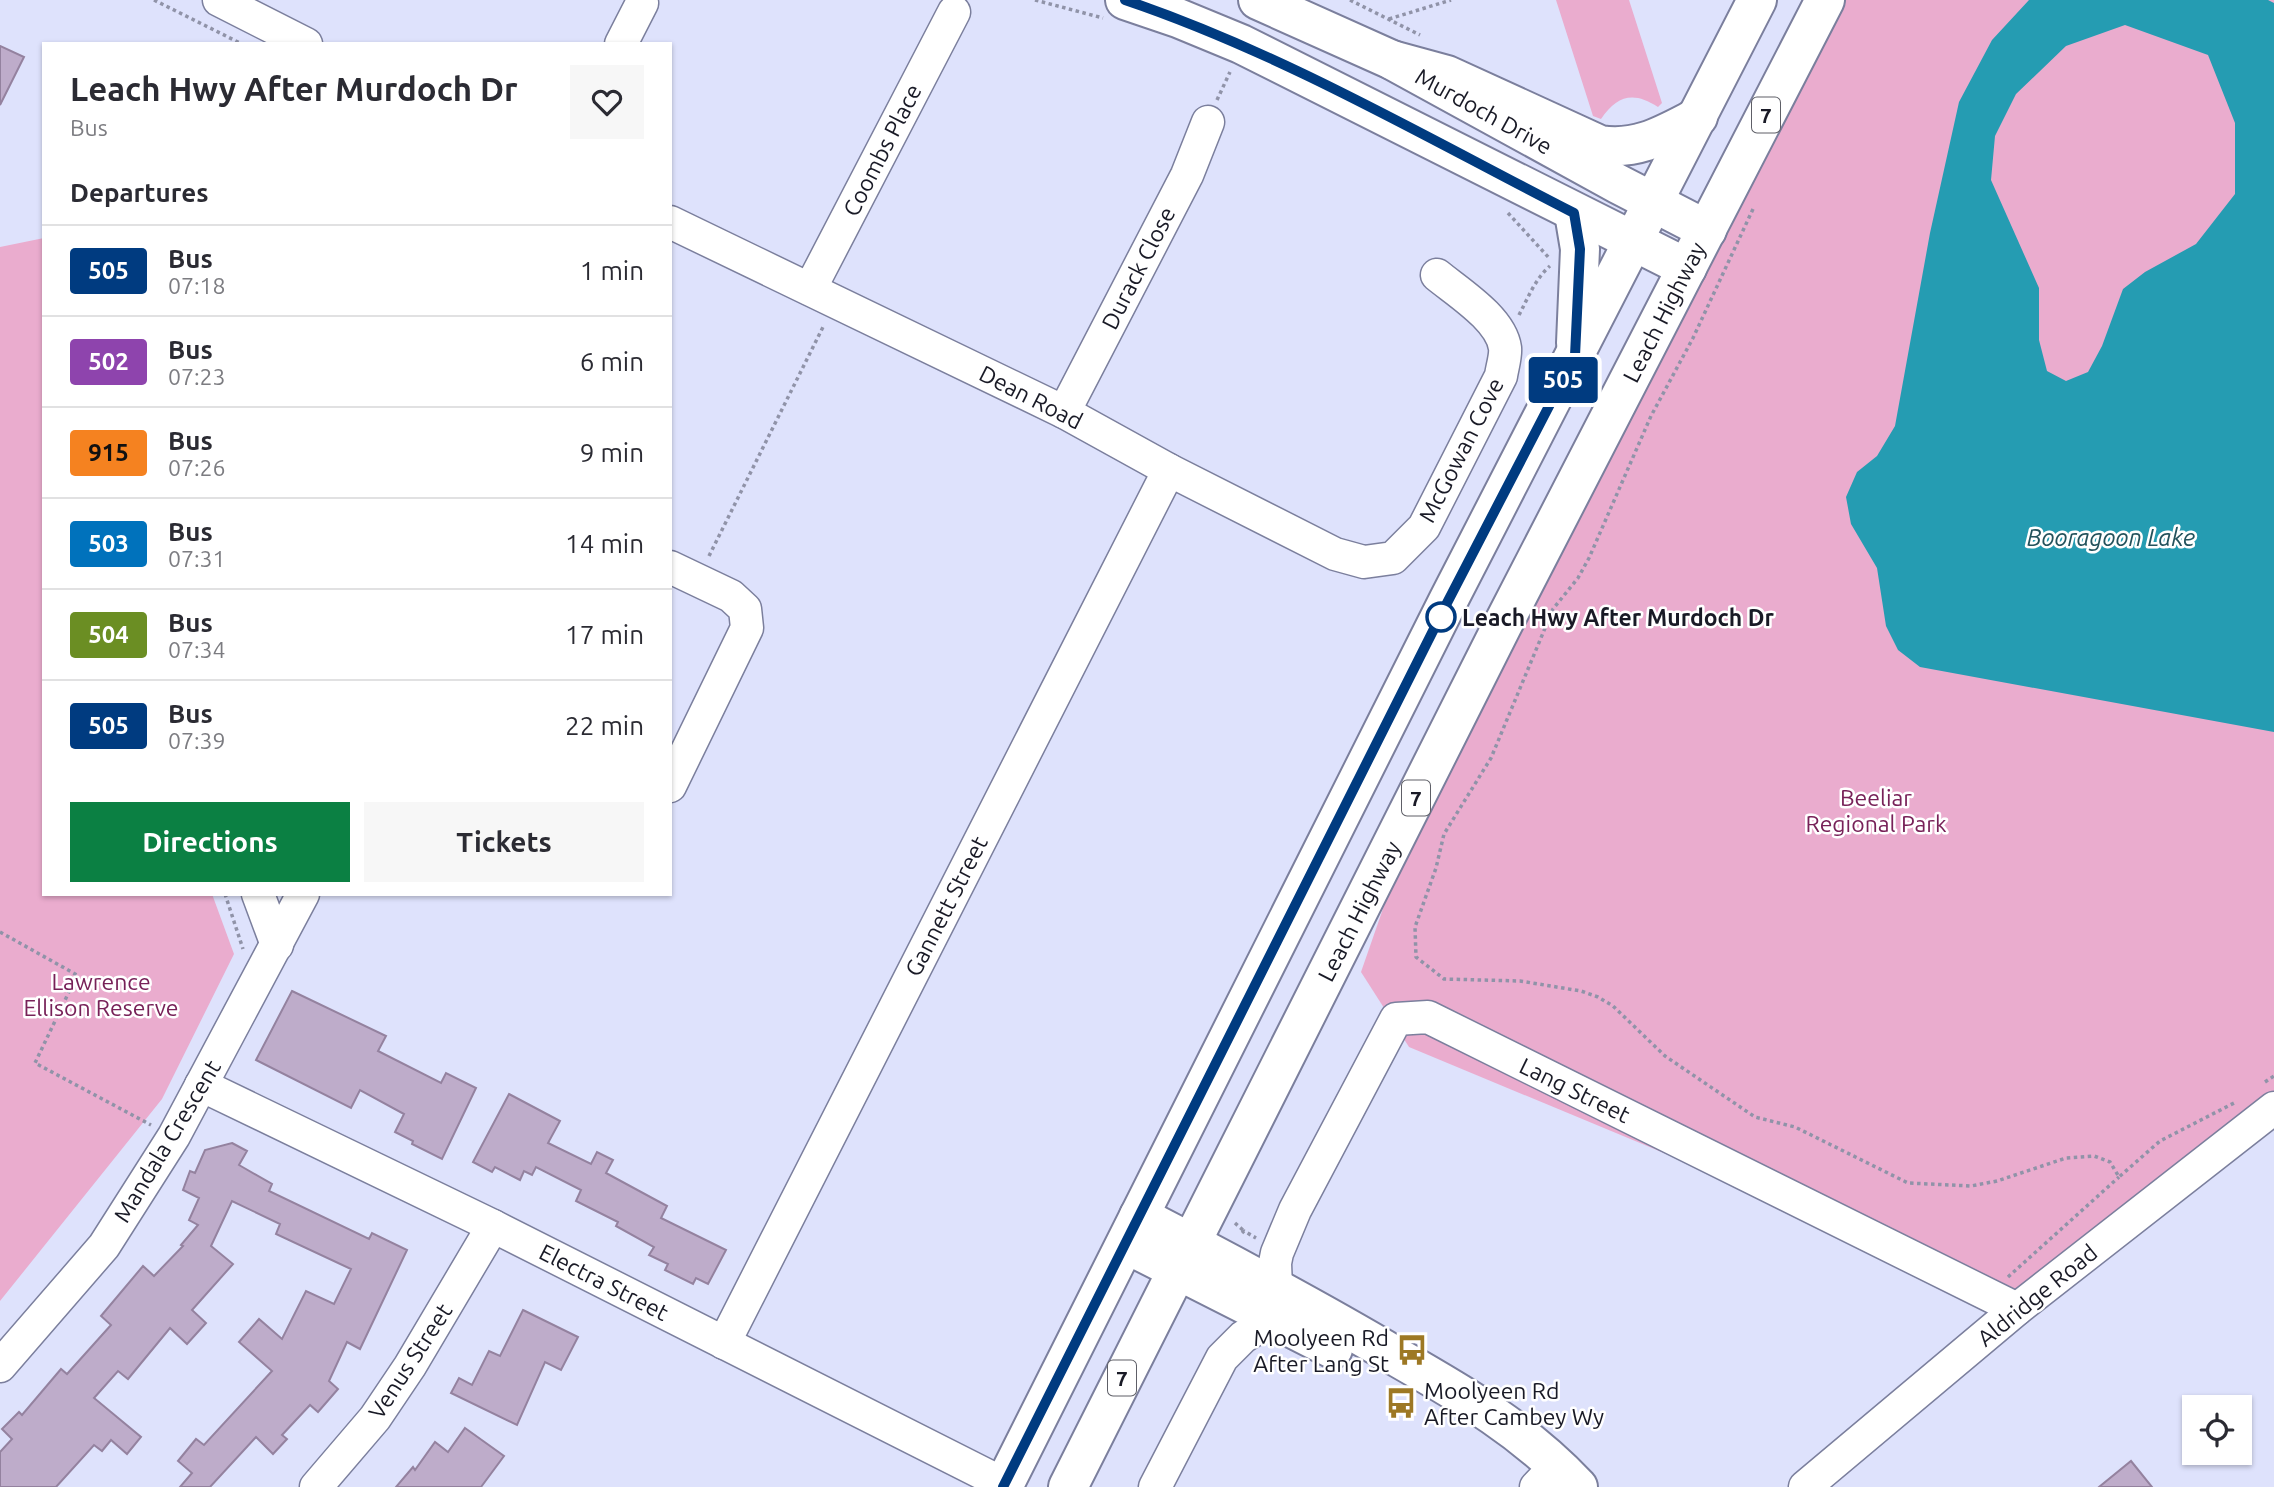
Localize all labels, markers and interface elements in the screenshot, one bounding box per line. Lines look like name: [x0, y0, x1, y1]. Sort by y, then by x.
street label: Murdoch Drive: [1411, 63, 1557, 159]
button: heart: [570, 65, 644, 139]
text: Leach Hwy After Murdoch Dr: [70, 70, 518, 107]
street label: Coombs Place: [838, 80, 926, 220]
road number: 7: [1752, 97, 1780, 132]
text: Bus: [70, 115, 108, 140]
text: Departures: [70, 178, 208, 207]
street label: Durack Close: [1097, 203, 1179, 333]
street label: Leach Highway: [1618, 238, 1710, 386]
text: Bus: [168, 244, 213, 273]
text: 1 min: [580, 256, 644, 285]
text: 505: [88, 257, 129, 284]
text: 07:18: [168, 273, 226, 298]
text: Bus: [168, 335, 213, 364]
text: 6 min: [580, 347, 644, 376]
text: 502: [88, 348, 129, 375]
line badge: 505: [1523, 357, 1603, 403]
street label: Dean Road: [975, 360, 1087, 434]
text: 07:23: [168, 364, 226, 389]
text: 505: [1543, 366, 1583, 393]
street label: McGowan Cove: [1414, 374, 1508, 526]
text: Bus: [168, 426, 213, 455]
text: 9 min: [580, 438, 644, 467]
text: 915: [88, 439, 129, 466]
text: 07:26: [168, 455, 226, 480]
text: Bus: [168, 517, 213, 546]
water label: Booragoon Lake: [2027, 524, 2195, 551]
text: 14 min: [565, 529, 644, 558]
text: 503: [88, 530, 129, 557]
text: 07:31: [168, 546, 226, 571]
marker: Leach Hwy After Murdoch Dr: [1426, 602, 1456, 632]
place label: Leach Hwy After Murdoch Dr: [1462, 605, 1775, 630]
text: Bus: [168, 608, 213, 637]
text: 17 min: [565, 620, 644, 649]
text: 504: [88, 621, 129, 648]
text: 07:34: [168, 637, 226, 662]
text: Bus: [168, 699, 213, 728]
text: 22 min: [565, 711, 644, 740]
text: 505: [88, 712, 129, 739]
text: 07:39: [168, 728, 226, 753]
road number: 7: [1402, 780, 1430, 816]
park label: Beeliar Regional Park: [1805, 785, 1947, 836]
button: Directions: [70, 802, 350, 882]
button: Tickets: [364, 802, 644, 882]
street label: Gannett Street: [900, 832, 992, 980]
street label: Leach Highway: [1313, 837, 1405, 985]
park label: Lawrence Ellison Reserve: [23, 969, 179, 1020]
street label: Lang Street: [1516, 1053, 1634, 1127]
street label: Mandala Crescent: [109, 1056, 225, 1226]
street label: Electra Street: [535, 1239, 673, 1325]
street label: Aldridge Road: [1972, 1239, 2102, 1351]
street label: Venus Street: [364, 1299, 456, 1423]
place label: Moolyeen Rd After Lang St: [1253, 1325, 1389, 1376]
bus stop icon: Moolyeen Rd After Lang St: [1395, 1333, 1429, 1367]
road number: 7: [1108, 1360, 1136, 1396]
place label: Moolyeen Rd After Cambey Wy: [1424, 1378, 1604, 1429]
bus stop icon: Moolyeen Rd After Cambey Wy: [1384, 1386, 1418, 1420]
map controls: [2182, 1395, 2252, 1465]
button: locate: [2182, 1395, 2252, 1465]

